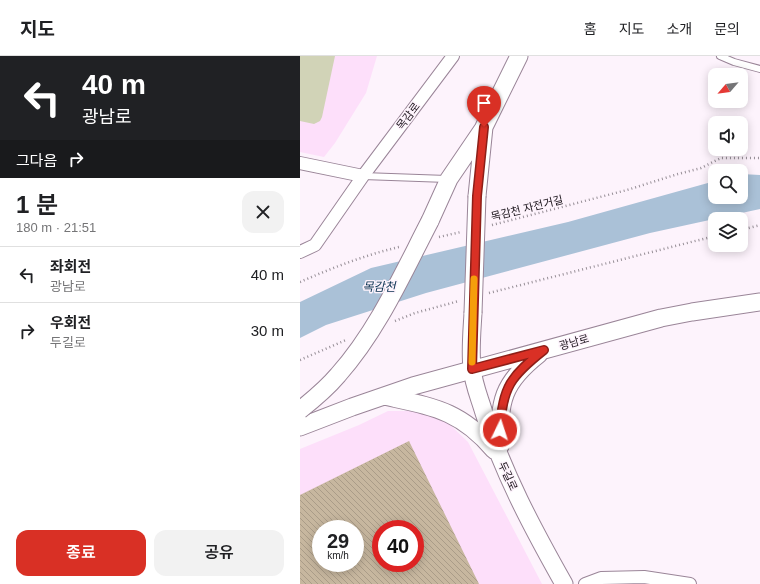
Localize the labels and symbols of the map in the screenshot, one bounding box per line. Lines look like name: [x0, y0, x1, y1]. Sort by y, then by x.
north arrow: [708, 68, 748, 108]
pin: [467, 86, 501, 127]
street label: 목감로: [394, 100, 422, 132]
street label: 목감천 자전거길: [490, 193, 564, 223]
water label: 목감천: [362, 280, 398, 294]
street label: 광남로: [558, 332, 590, 352]
position arrow: [479, 409, 521, 451]
street label: 두길로: [496, 460, 520, 492]
speed limit sign: 40: [372, 520, 424, 572]

